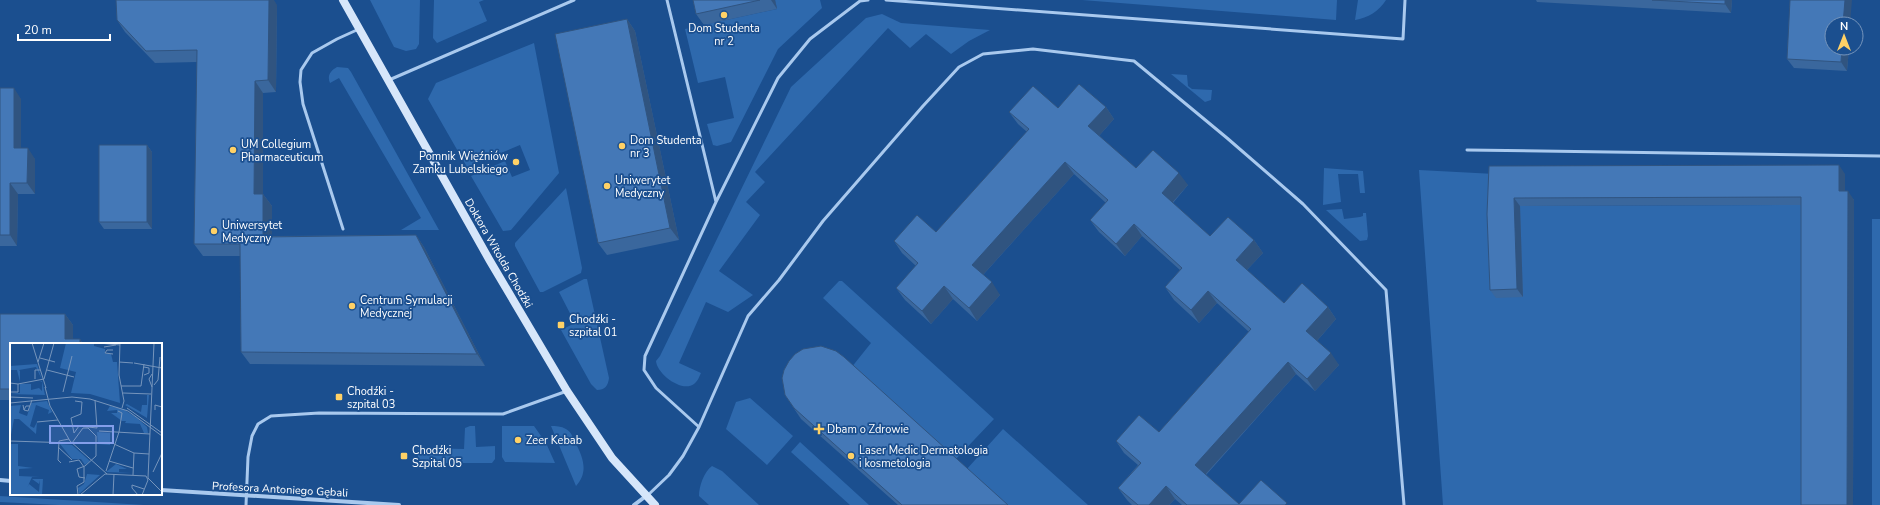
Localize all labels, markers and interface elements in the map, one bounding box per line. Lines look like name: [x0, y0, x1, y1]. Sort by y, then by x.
marker: Dom Studenta nr 2: [719, 10, 729, 20]
scale bar: [18, 16, 110, 42]
north arrow: [1824, 16, 1864, 56]
text: N: [1840, 19, 1848, 34]
place label: Dom Studenta nr 2: [688, 21, 760, 49]
text: 20 m: [24, 22, 52, 38]
place label: Dom Studenta nr 3: [630, 133, 702, 161]
place label: UM Collegium Pharmaceuticum: [241, 137, 323, 165]
marker: Dom Studenta nr 3: [617, 141, 627, 151]
marker: UM Collegium Pharmaceuticum: [228, 145, 238, 155]
place label: Pomnik Więźniów Zamku Lubelskiego: [413, 149, 508, 177]
marker: Pomnik Więźniów Zamku Lubelskiego: [511, 157, 521, 167]
place label: Uniwerytet Medyczny: [615, 173, 671, 201]
marker: Uniwerytet Medyczny: [602, 181, 612, 191]
street label: Doktora Witolda Chodźki: [461, 196, 536, 311]
place label: Uniwersytet Medyczny: [222, 218, 282, 246]
marker: Uniwersytet Medyczny: [209, 226, 219, 236]
place label: Centrum Symulacji Medycznej: [360, 293, 453, 321]
marker: Centrum Symulacji Medycznej: [347, 301, 357, 311]
place label: Chodźki - szpital 01: [569, 312, 617, 340]
marker: Chodźki - szpital 01: [556, 320, 566, 330]
inset map: [10, 343, 162, 495]
place label: Chodźki - szpital 03: [347, 384, 395, 412]
marker: Chodźki - szpital 03: [334, 392, 344, 402]
place label: Dbam o Zdrowie: [827, 422, 909, 437]
marker: Dbam o Zdrowie: [814, 424, 824, 434]
place label: Zeer Kebab: [526, 433, 582, 448]
marker: Zeer Kebab: [513, 435, 523, 445]
place label: Chodźki Szpital 05: [412, 443, 462, 471]
place label: Laser Medic Dermatologia i kosmetologia: [859, 443, 988, 471]
marker: Chodźki Szpital 05: [399, 451, 409, 461]
marker: Laser Medic Dermatologia i kosmetologia: [846, 451, 856, 461]
street label: Profesora Antoniego Gębali: [212, 478, 348, 501]

